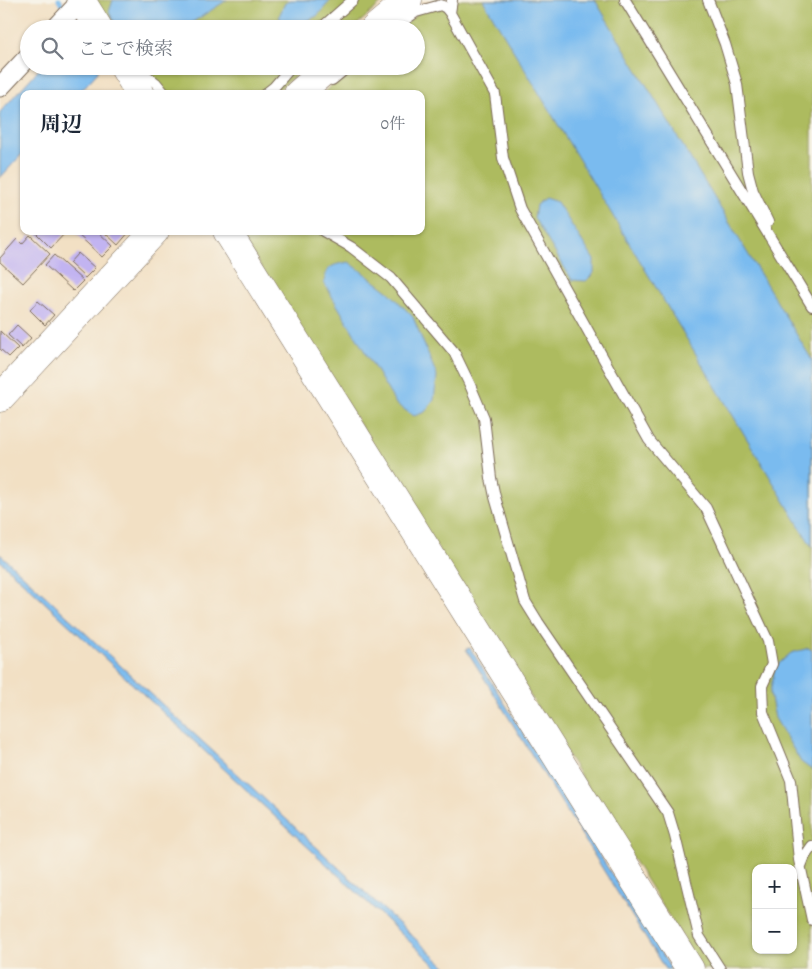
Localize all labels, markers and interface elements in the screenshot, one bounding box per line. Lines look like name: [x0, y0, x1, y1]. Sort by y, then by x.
search box: [20, 20, 425, 75]
icon: search: [38, 34, 66, 62]
text: ここで検索: [78, 36, 173, 62]
text: 周辺: [40, 110, 82, 138]
text: 0件: [380, 113, 405, 135]
map controls: [752, 864, 797, 954]
button: +: [752, 864, 797, 909]
button: −: [752, 909, 797, 954]

